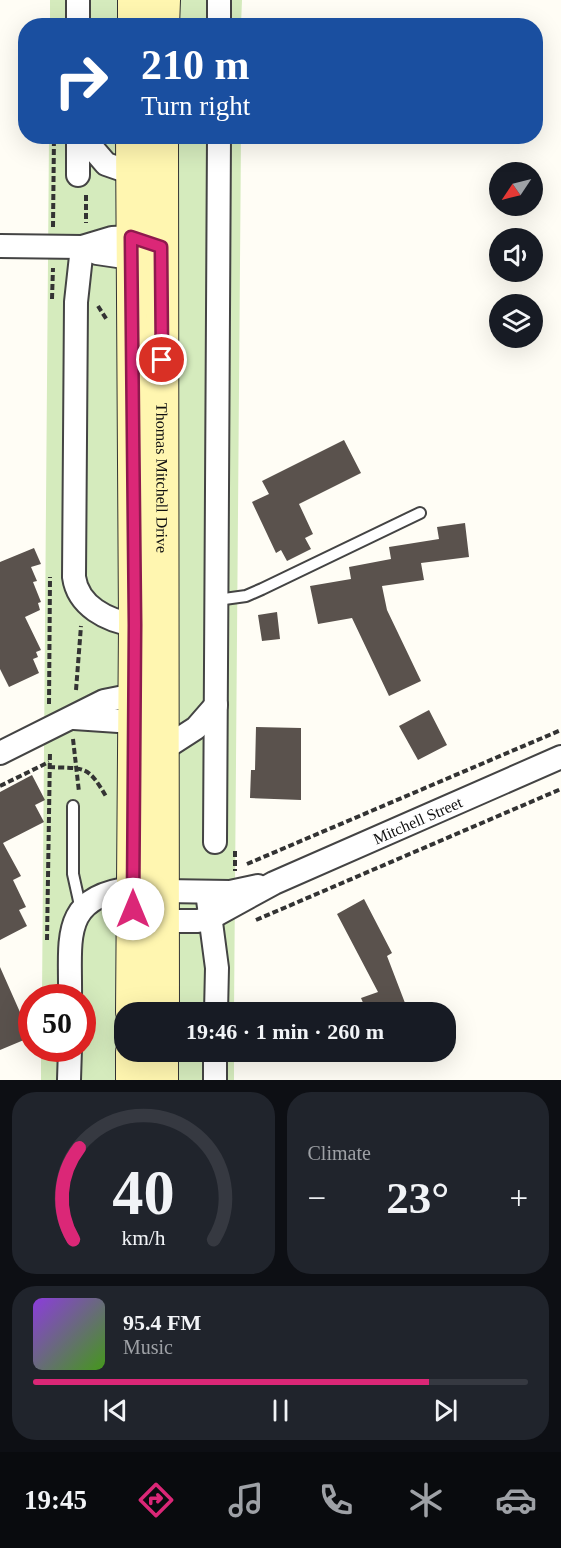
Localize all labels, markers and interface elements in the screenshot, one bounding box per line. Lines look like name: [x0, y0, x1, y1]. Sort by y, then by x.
icon: right: [42, 42, 120, 120]
text: 210 m: [141, 42, 250, 88]
text: Turn right: [141, 91, 250, 121]
north arrow: [489, 162, 543, 216]
map controls: [489, 162, 543, 348]
button: sound: [489, 228, 543, 282]
button: layers: [489, 294, 543, 348]
pin: [136, 334, 187, 385]
icon: arrive: [145, 343, 178, 376]
street label: Thomas Mitchell Drive: [154, 403, 171, 553]
street label: Mitchell Street: [370, 793, 465, 847]
position arrow: [101, 877, 165, 941]
speed limit sign: 50: [18, 984, 96, 1062]
text: 19:46 · 1 min · 260 m: [186, 1019, 384, 1044]
text: Climate: [308, 1142, 371, 1164]
text: 40: [112, 1158, 174, 1227]
text: 23°: [386, 1173, 449, 1223]
text: −: [308, 1180, 326, 1216]
text: +: [509, 1180, 528, 1216]
text: km/h: [121, 1226, 166, 1250]
text: 95.4 FM: [123, 1310, 201, 1335]
text: Music: [123, 1336, 173, 1358]
icon: previous: [99, 1394, 132, 1427]
icon: pause: [264, 1394, 297, 1427]
icon: next: [429, 1394, 462, 1427]
icon: directions: [135, 1479, 177, 1521]
icon: music: [225, 1479, 267, 1521]
icon: phone: [315, 1479, 357, 1521]
icon: climate: [405, 1479, 447, 1521]
icon: car: [495, 1479, 537, 1521]
text: 19:45: [24, 1485, 87, 1515]

